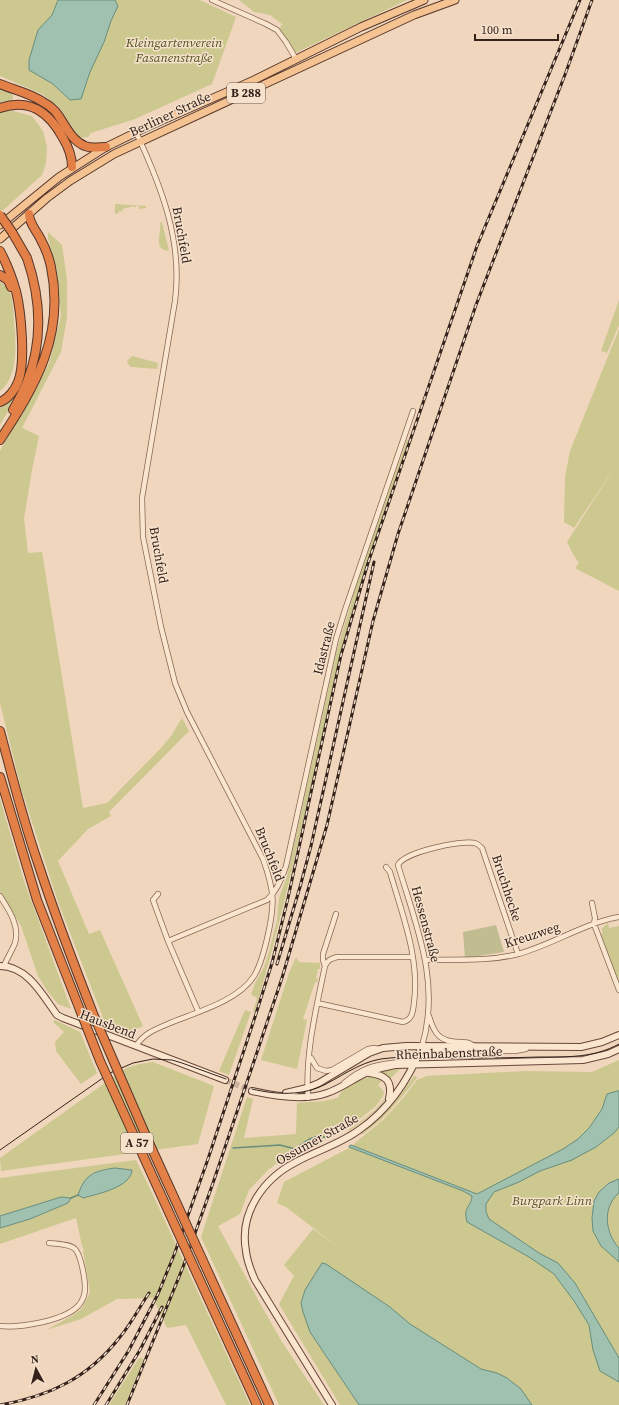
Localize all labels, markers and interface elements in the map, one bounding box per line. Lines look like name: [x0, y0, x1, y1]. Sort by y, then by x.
scale bar: [475, 16, 558, 42]
text: 100 m: [481, 22, 513, 38]
park label: Kleingartenverein Fasanenstraße: [125, 34, 223, 66]
road number: B 288: [227, 83, 265, 103]
street label: Berliner Straße: [127, 88, 214, 140]
street label: Bruchfeld: [169, 205, 195, 265]
street label: Bruchfeld: [146, 525, 172, 585]
street label: Idastraße: [309, 619, 339, 677]
street label: Bruchfeld: [251, 824, 289, 884]
street label: Bruchhecke: [488, 852, 526, 924]
street label: Hessenstraße: [408, 884, 444, 965]
street label: Kreuzweg: [502, 918, 562, 952]
street label: Hausbend: [77, 1005, 139, 1043]
street label: Rheinbabenstraße: [395, 1043, 503, 1063]
street label: Ossumer Straße: [273, 1109, 362, 1169]
road number: A 57: [121, 1133, 153, 1153]
park label: Burgpark Linn: [511, 1192, 593, 1209]
north arrow: [16, 1349, 56, 1389]
text: N: [30, 1352, 40, 1368]

